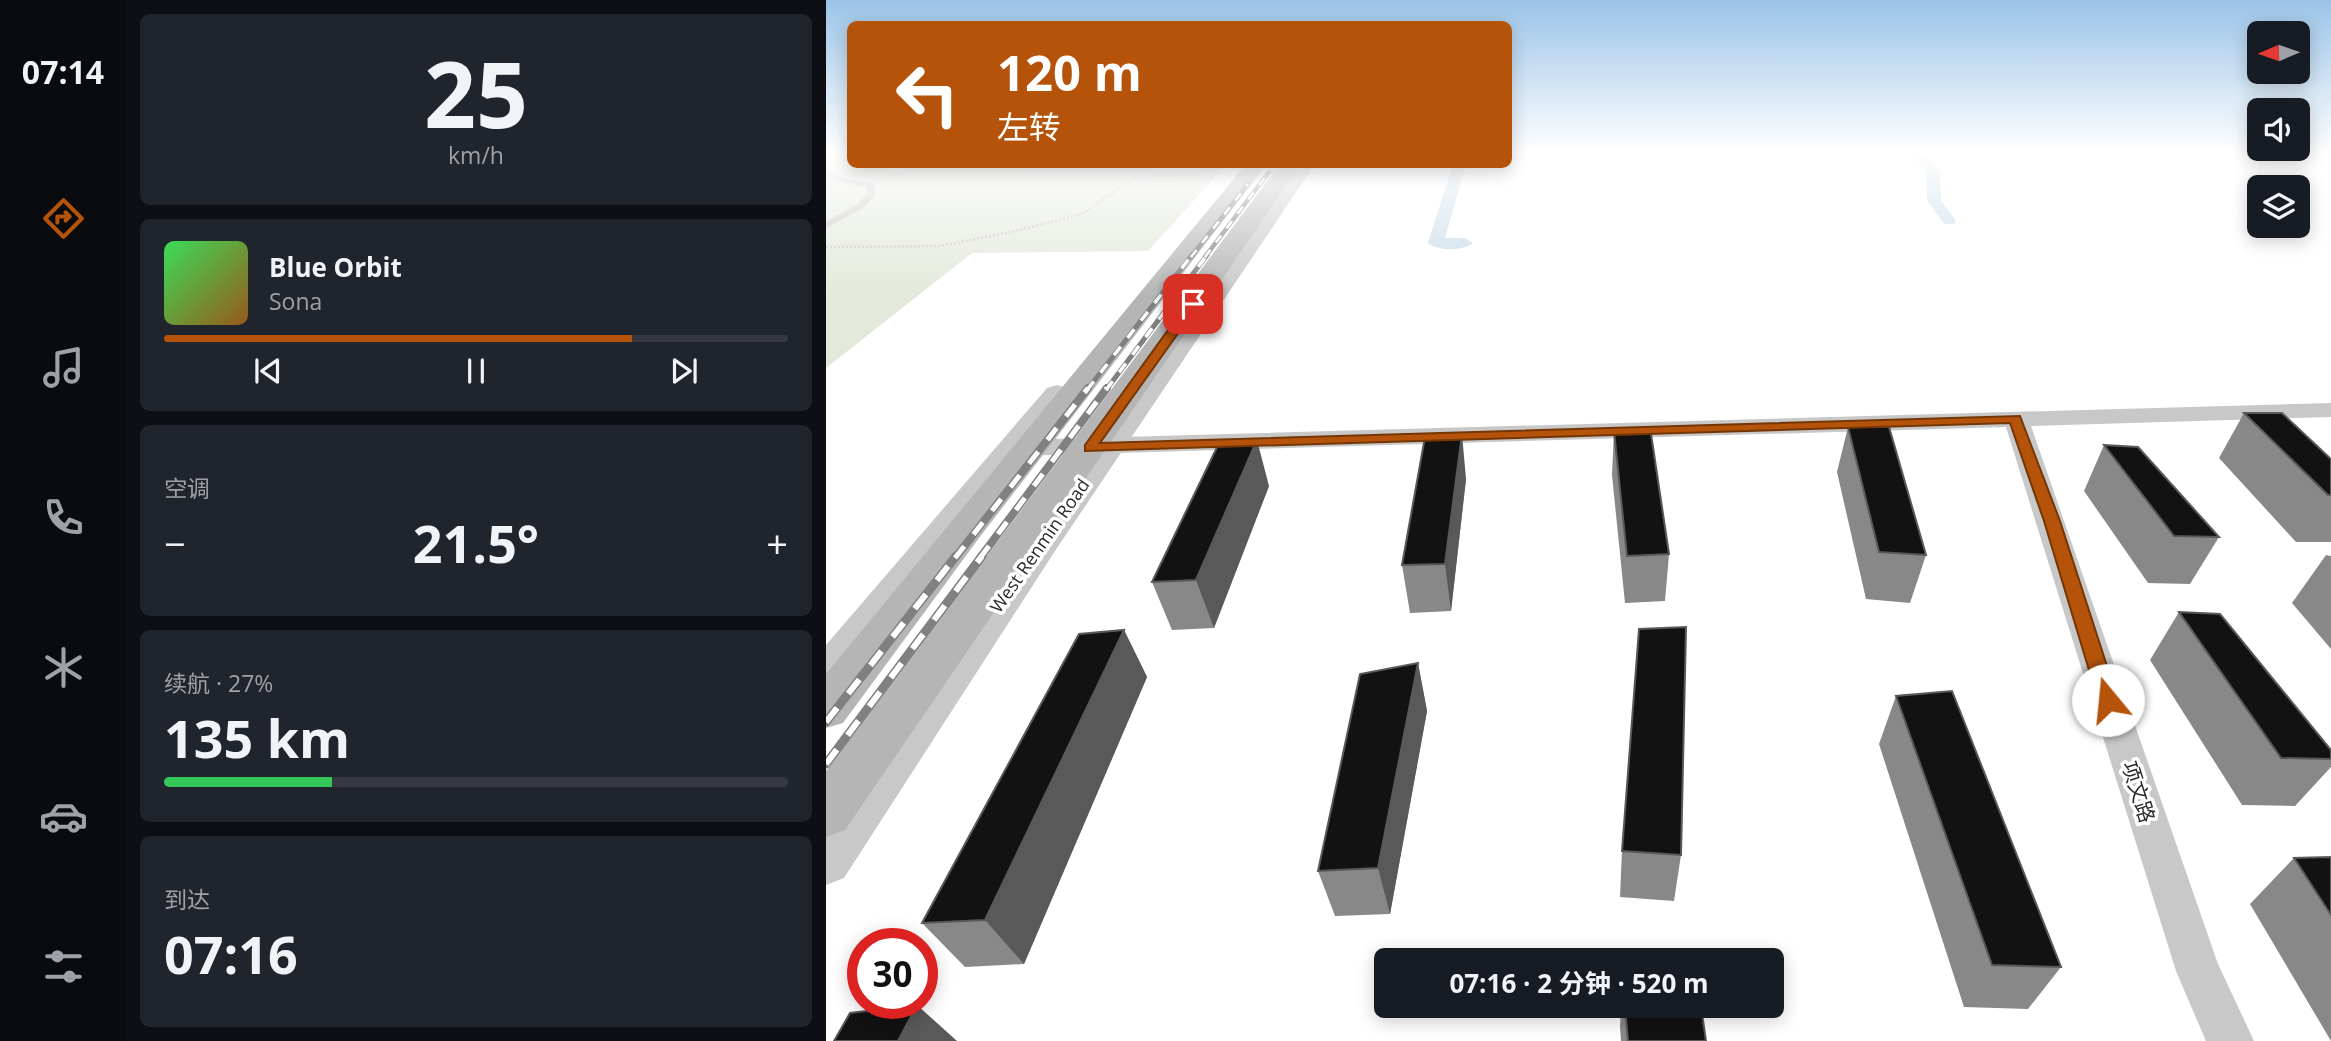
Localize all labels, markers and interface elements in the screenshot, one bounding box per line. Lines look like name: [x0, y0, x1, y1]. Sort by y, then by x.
north arrow: [2247, 21, 2310, 84]
map controls: [2247, 21, 2310, 238]
text: 25: [424, 31, 528, 155]
text: 120 m: [997, 39, 1142, 105]
icon: left: [882, 49, 973, 140]
text: 07:14: [22, 50, 104, 93]
button: sound: [2247, 98, 2310, 161]
text: 左转: [997, 105, 1061, 148]
text: km/h: [448, 139, 504, 171]
button: layers: [2247, 175, 2310, 238]
icon: directions: [39, 194, 88, 243]
text: Blue Orbit: [269, 249, 402, 285]
pin: [1163, 274, 1223, 334]
text: Sona: [269, 285, 322, 317]
icon: arrive: [1174, 285, 1212, 323]
icon: music: [39, 343, 88, 392]
icon: previous: [249, 352, 287, 390]
icon: pause: [457, 352, 495, 390]
icon: next: [665, 352, 703, 390]
text: 空调: [164, 472, 210, 504]
street label: West Renmin Road: [984, 474, 1094, 617]
icon: phone: [39, 493, 88, 542]
text: 21.5°: [413, 507, 539, 578]
text: −: [164, 517, 186, 569]
text: +: [766, 517, 788, 569]
icon: climate: [39, 643, 88, 692]
position arrow: [2071, 663, 2145, 737]
text: 续航 · 27%: [164, 667, 273, 699]
text: 135 km: [164, 702, 350, 773]
street label: 项文路: [2116, 757, 2162, 826]
icon: car: [39, 792, 88, 841]
text: 到达: [164, 883, 210, 915]
text: 07:16: [164, 918, 298, 989]
speed limit sign: 30: [847, 928, 938, 1019]
icon: filters: [39, 942, 88, 991]
text: 07:16 · 2 分钟 · 520 m: [1449, 965, 1709, 1001]

